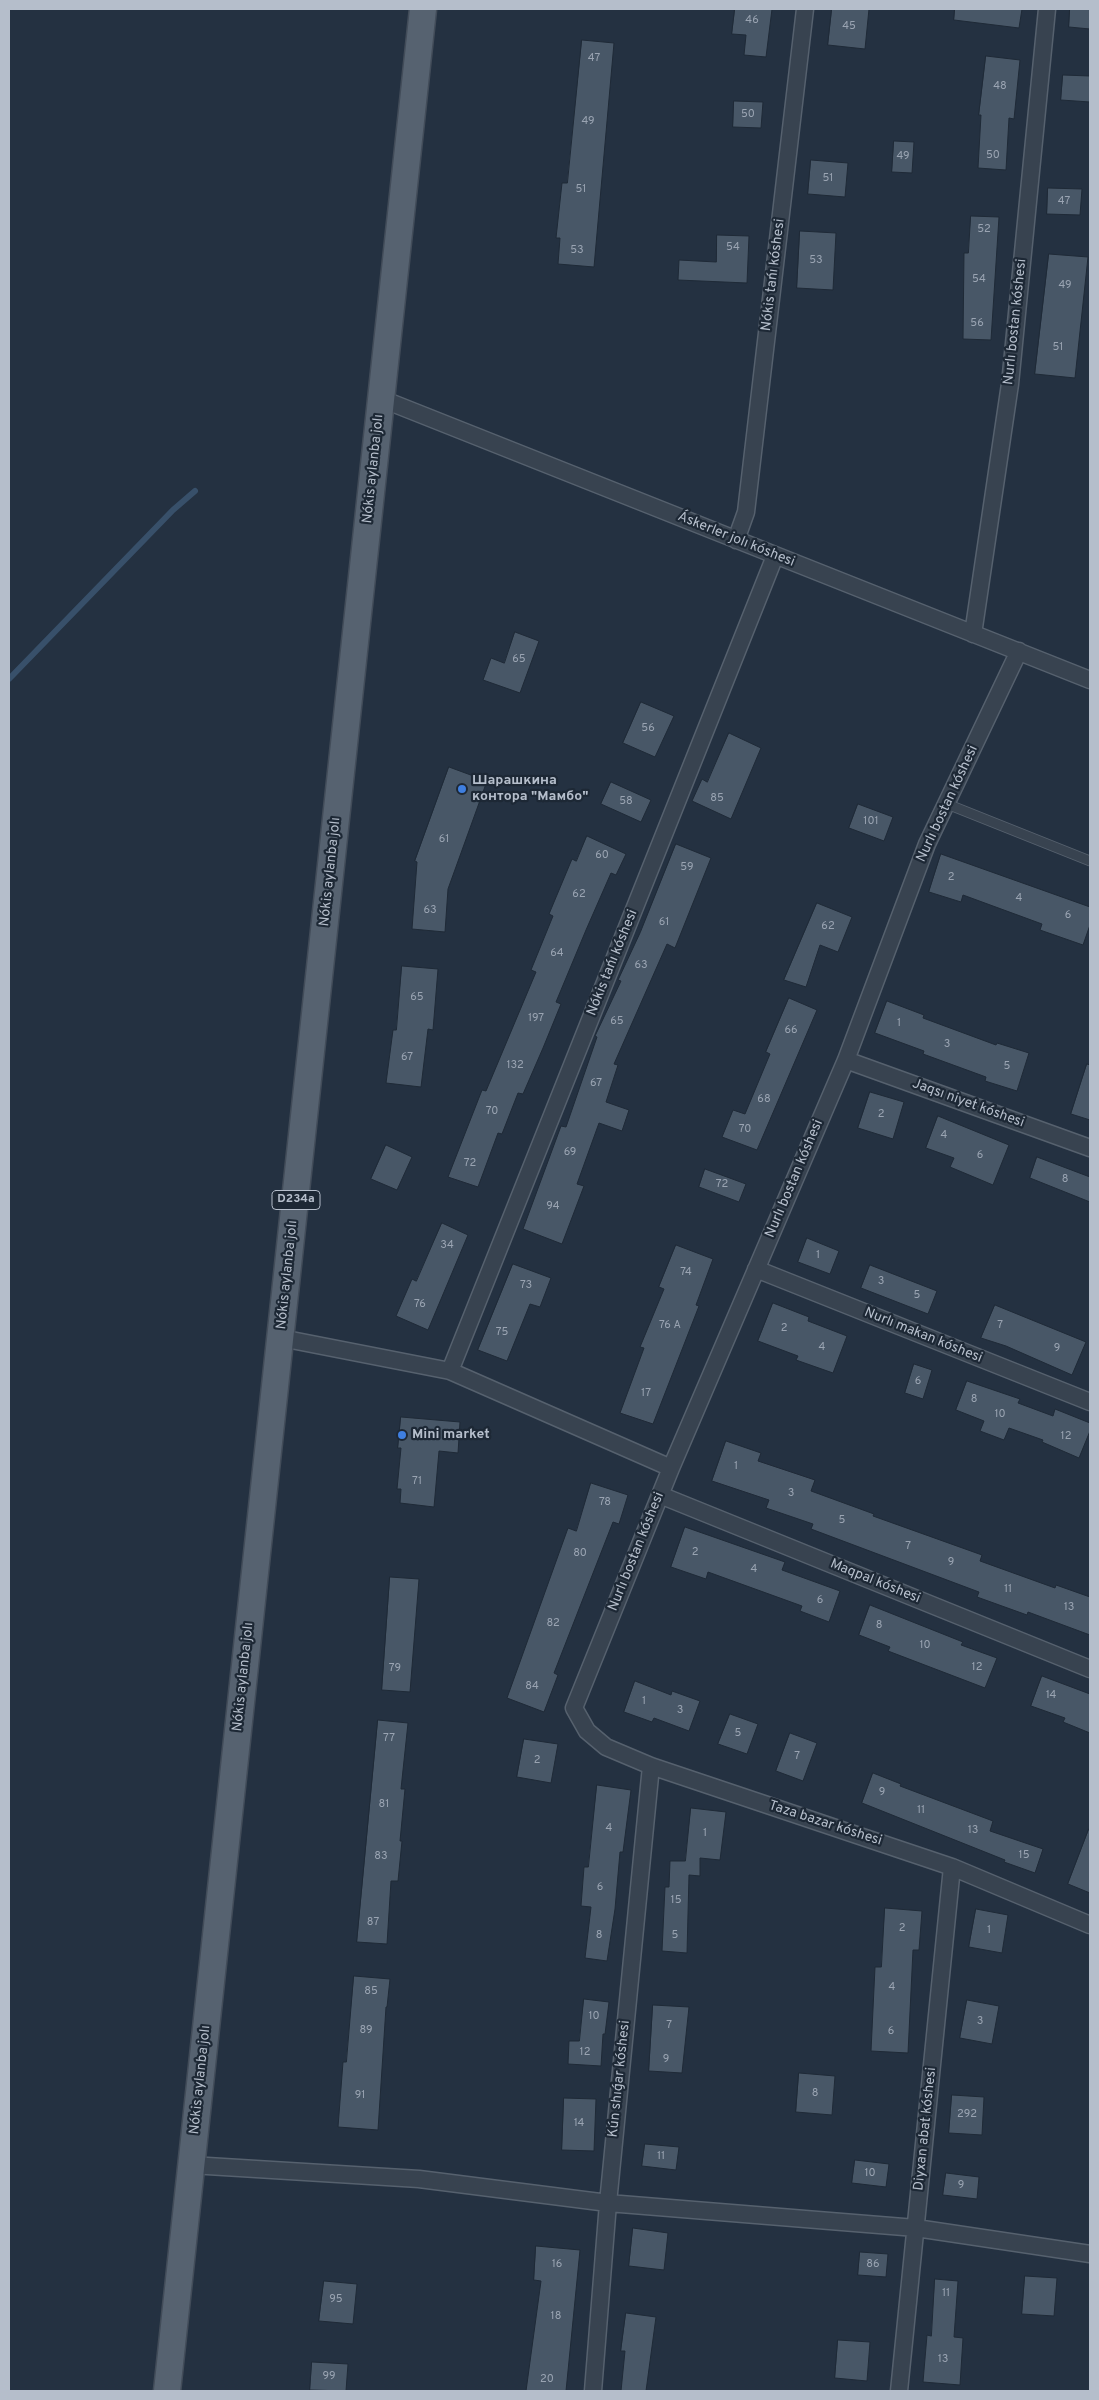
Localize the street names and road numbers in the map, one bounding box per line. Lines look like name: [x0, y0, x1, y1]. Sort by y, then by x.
street label: Nókis tańı kóshesi: [759, 218, 789, 332]
street label: Nurlı bostan kóshesi: [1001, 258, 1031, 386]
street label: Nókis aylanba jolı: [360, 414, 388, 524]
street label: Áskerler jolı kóshesi: [675, 509, 797, 571]
street label: Nurlı bostan kóshesi: [914, 743, 982, 865]
street label: Nókis aylanba jolı: [317, 817, 345, 927]
street label: Nókis tańı kóshesi: [584, 907, 642, 1019]
street label: Jaqsı niyet kóshesi: [910, 1076, 1026, 1132]
street label: Nurlı bostan kóshesi: [762, 1117, 828, 1241]
road number: D234a: [272, 1190, 320, 1210]
street label: Nókis aylanba jolı: [274, 1220, 302, 1330]
street label: Nurlı makan kóshesi: [861, 1305, 985, 1367]
street label: Nurlı bostan kóshesi: [605, 1490, 669, 1614]
street label: Maqpal kóshesi: [827, 1556, 923, 1608]
street label: Nókis aylanba jolı: [230, 1622, 258, 1732]
street label: Taza bazar kóshesi: [766, 1798, 884, 1850]
street label: Kún shıǵar kóshesi: [606, 2020, 634, 2138]
street label: Nókis aylanba jolı: [187, 2025, 215, 2135]
street label: Diyxan abat kóshesi: [911, 2066, 941, 2192]

